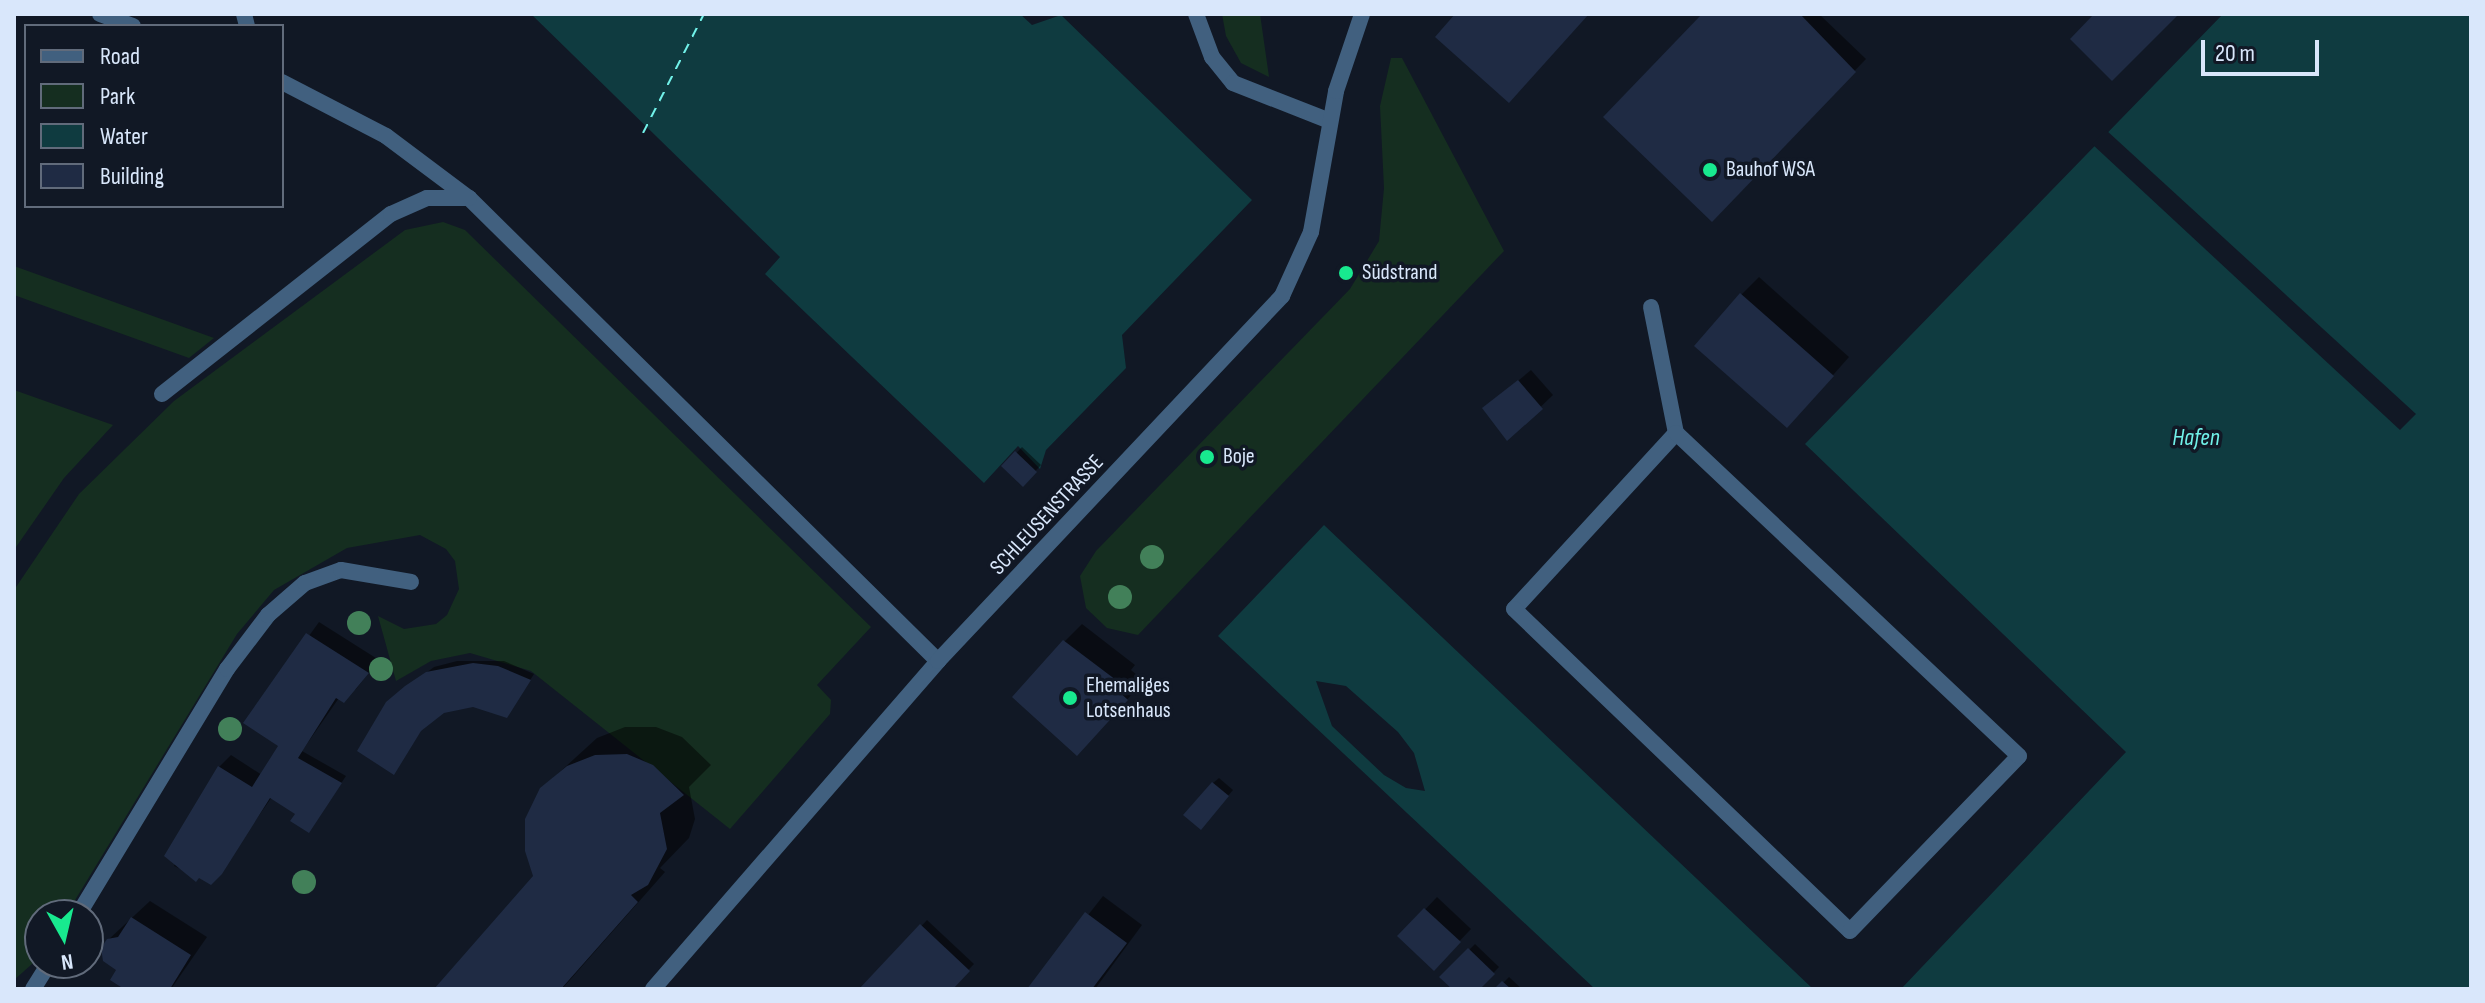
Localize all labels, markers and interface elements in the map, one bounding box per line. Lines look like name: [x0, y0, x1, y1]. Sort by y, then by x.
legend: [24, 24, 284, 208]
scale bar: [2205, 24, 2323, 74]
text: 20 m: [2215, 39, 2255, 68]
text: Road: [100, 42, 140, 71]
text: Park: [100, 82, 135, 111]
text: Water: [100, 122, 148, 151]
place label: Bauhof WSA: [1726, 157, 1815, 183]
marker: Bauhof WSA: [1701, 161, 1719, 179]
text: Building: [100, 162, 164, 191]
place label: Südstrand: [1362, 260, 1437, 286]
marker: Südstrand: [1337, 264, 1355, 282]
water label: Hafen: [2172, 424, 2220, 452]
place label: Boje: [1223, 444, 1255, 470]
marker: Boje: [1198, 448, 1216, 466]
street label: SCHLEUSENSTRASSE: [985, 450, 1109, 580]
place label: Ehemaliges Lotsenhaus: [1086, 672, 1171, 724]
marker: Ehemaliges Lotsenhaus: [1061, 689, 1079, 707]
north arrow: [24, 899, 104, 979]
text: N: [59, 947, 75, 975]

